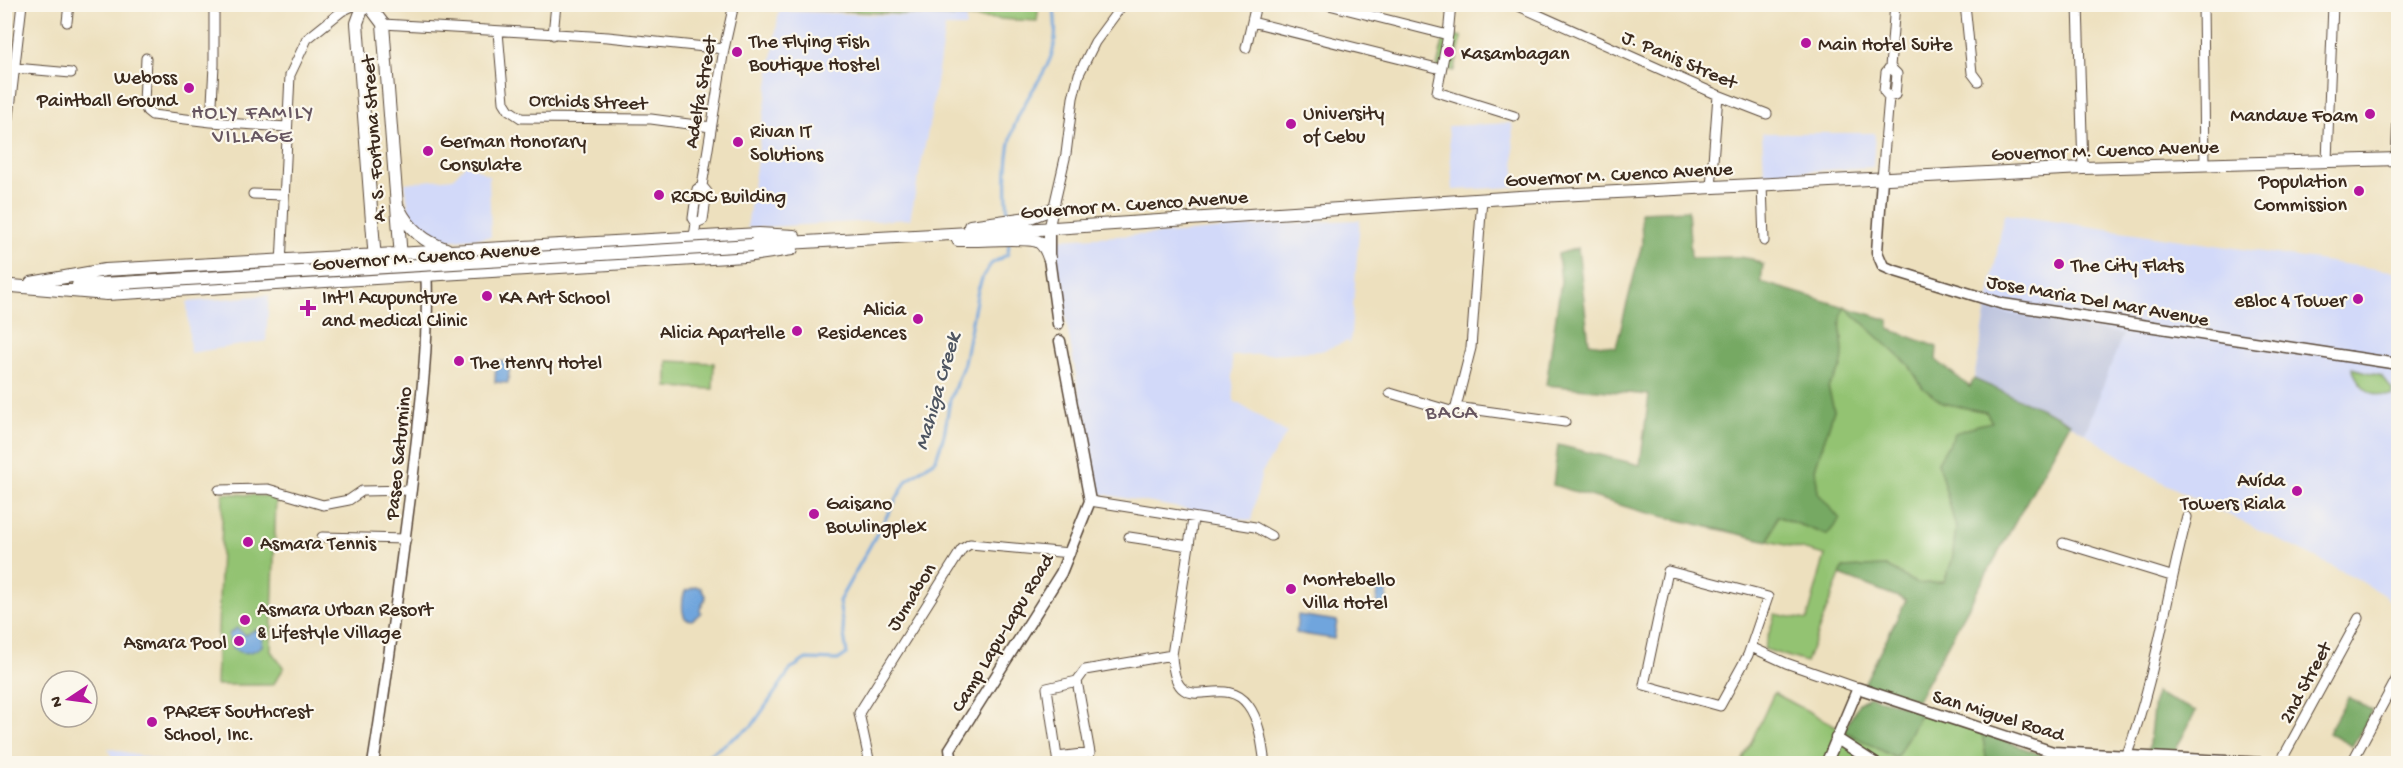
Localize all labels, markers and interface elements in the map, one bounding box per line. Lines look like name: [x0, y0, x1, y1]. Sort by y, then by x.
street label: J. Panis Street: [1618, 27, 1741, 97]
place label: The Flying Fish Boutique Hostel: [748, 32, 880, 78]
street label: Adelfa Street: [681, 33, 724, 151]
place label: Main Hotel Suite: [1818, 35, 1953, 58]
marker: Main Hotel Suite: [1799, 36, 1813, 50]
place label: Kasambagan: [1461, 44, 1570, 67]
marker: The Flying Fish Boutique Hostel: [730, 45, 744, 59]
marker: Kasambagan: [1442, 45, 1456, 59]
street label: A. S. Fortuna Street: [358, 53, 393, 223]
place label: Weboss Paintball Ground: [36, 68, 179, 114]
marker: Weboss Paintball Ground: [182, 81, 196, 95]
street label: Orchids Street: [528, 90, 649, 117]
district label: HOLY FAMILY VILLAGE: [191, 102, 315, 151]
place label: University of Cebu: [1303, 104, 1384, 150]
place label: Mandaue Foam: [2230, 106, 2358, 129]
marker: Mandaue Foam: [2363, 107, 2377, 121]
marker: University of Cebu: [1284, 117, 1298, 131]
place label: Rivan IT Solutions: [750, 122, 824, 168]
place label: German Honorary Consulate: [440, 132, 587, 178]
marker: Rivan IT Solutions: [731, 135, 745, 149]
street label: Governor M. Cuenco Avenue: [1991, 137, 2220, 168]
marker: German Honorary Consulate: [421, 144, 435, 158]
street label: Governor M. Cuenco Avenue: [1505, 159, 1734, 194]
place label: Population Commission: [2254, 172, 2347, 218]
marker: Population Commission: [2352, 184, 2366, 198]
place label: RCDC Building: [671, 187, 786, 210]
street label: Governor M. Cuenco Avenue: [1020, 187, 1249, 226]
marker: RCDC Building: [652, 188, 666, 202]
street label: Governor M. Cuenco Avenue: [312, 239, 541, 278]
place label: The City Flats: [2070, 256, 2184, 279]
marker: The City Flats: [2052, 257, 2066, 271]
street label: Jose Maria Del Mar Avenue: [1985, 272, 2211, 333]
place label: Int'l Acupuncture and medical Clinic: [322, 288, 468, 334]
place label: KA Art School: [499, 288, 610, 311]
marker: KA Art School: [480, 289, 494, 303]
place label: eBloc 4 Tower: [2234, 291, 2348, 314]
marker: eBloc 4 Tower: [2351, 292, 2365, 306]
marker: Int'l Acupuncture and medical Clinic: [299, 299, 317, 317]
place label: Alicia Residences: [817, 300, 907, 346]
marker: Alicia Residences: [911, 312, 925, 326]
place label: Alicia Apartelle: [660, 323, 786, 346]
marker: Alicia Apartelle: [790, 324, 804, 338]
water label: Mahiga Creek: [911, 328, 969, 453]
place label: The Henry Hotel: [470, 353, 602, 376]
marker: The Henry Hotel: [452, 354, 466, 368]
street label: Paseo Saturnino: [382, 386, 419, 522]
district label: BACA: [1425, 402, 1479, 427]
place label: Avída Towers Riala: [2179, 471, 2286, 517]
marker: Avída Towers Riala: [2290, 484, 2304, 498]
place label: Gaisano Bowlingplex: [825, 494, 927, 540]
marker: Gaisano Bowlingplex: [807, 507, 821, 521]
place label: Asmara Tennis: [260, 534, 377, 557]
marker: Asmara Tennis: [241, 535, 255, 549]
street label: Camp Lapu-Lapu Road: [948, 548, 1062, 717]
street label: Jumabon: [883, 559, 943, 636]
place label: Montebello Villa Hotel: [1302, 570, 1395, 616]
marker: Montebello Villa Hotel: [1284, 582, 1298, 596]
place label: Asmara Urban Resort & Lifestyle Village: [257, 600, 435, 646]
marker: Asmara Urban Resort & Lifestyle Village: [238, 613, 252, 627]
place label: Asmara Pool: [123, 633, 227, 656]
marker: Asmara Pool: [232, 634, 246, 648]
street label: 2nd Street: [2276, 637, 2339, 728]
north arrow: [39, 669, 99, 729]
street label: San Miguel Road: [1929, 686, 2069, 749]
text: N: [47, 694, 68, 709]
place label: PAREF Southcrest School, Inc.: [163, 702, 314, 748]
marker: PAREF Southcrest School, Inc.: [145, 715, 159, 729]

